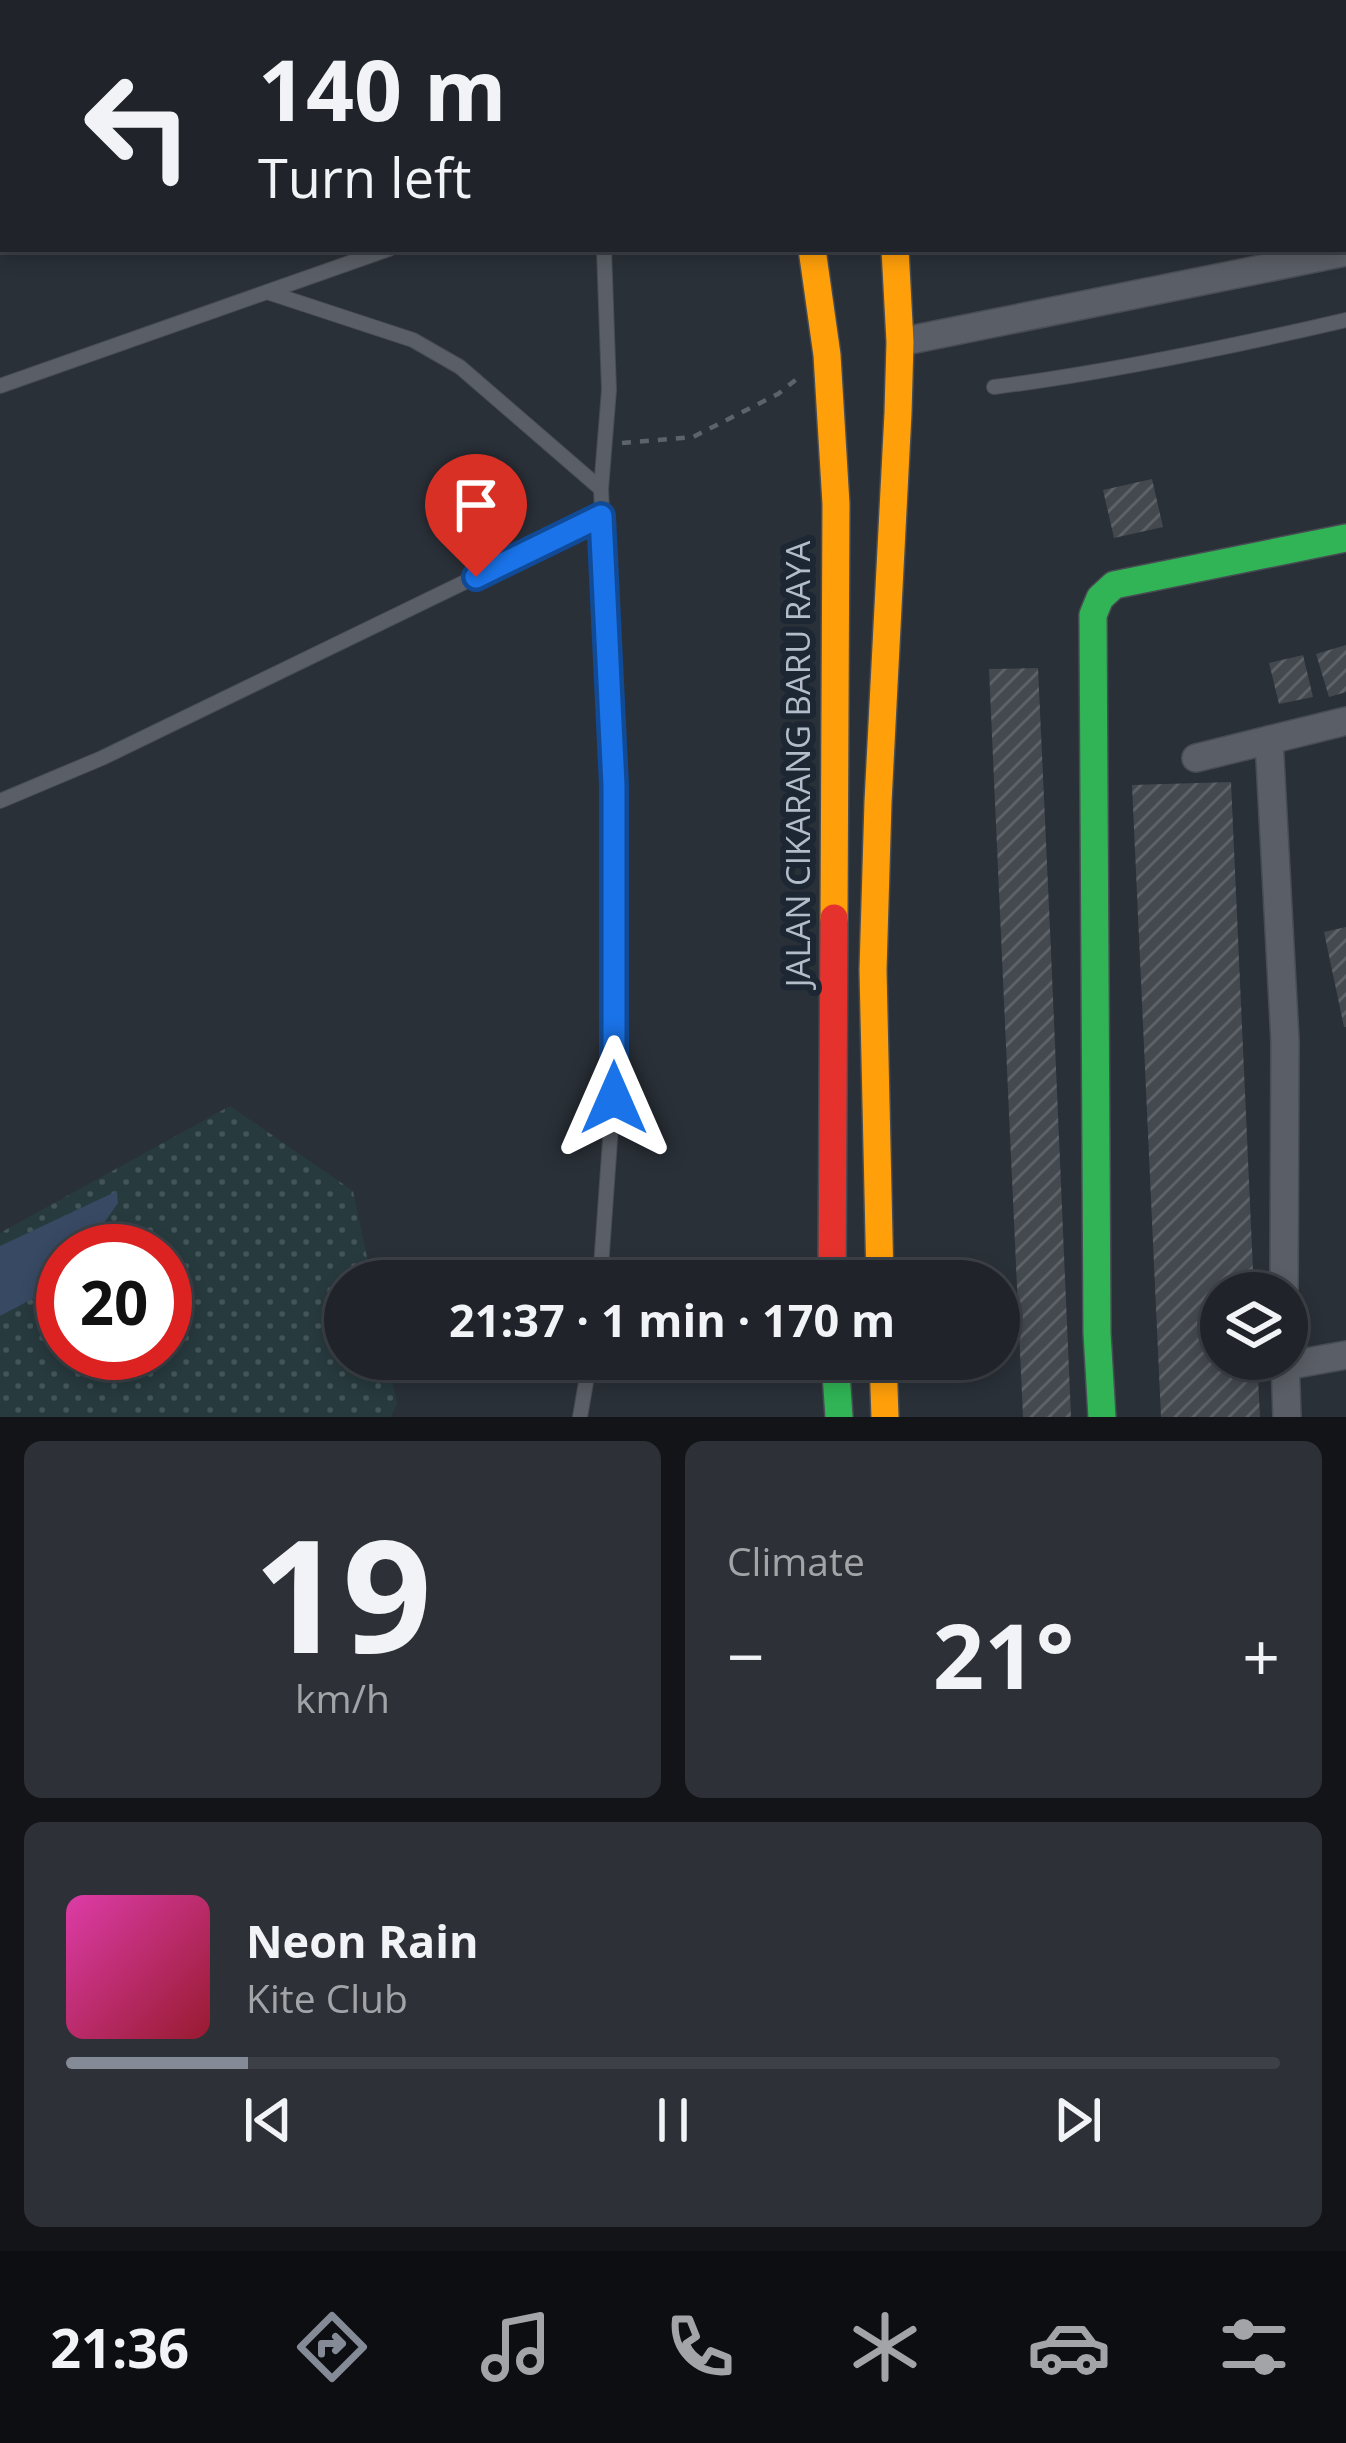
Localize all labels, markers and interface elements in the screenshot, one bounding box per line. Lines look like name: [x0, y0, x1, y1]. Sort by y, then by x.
text: 140 m: [258, 31, 506, 146]
icon: left: [60, 48, 216, 204]
text: Turn left: [258, 140, 471, 214]
pin: [425, 454, 527, 577]
icon: arrive: [443, 472, 509, 538]
street label: JALAN CIKARANG BARU RAYA: [775, 541, 820, 990]
position arrow: [551, 1035, 677, 1161]
speed limit sign: 20: [36, 1224, 192, 1380]
map controls: [1200, 1272, 1308, 1380]
button: layers: [1200, 1272, 1308, 1380]
text: 21:37 · 1 min · 170 m: [449, 1289, 895, 1350]
text: 19: [253, 1486, 432, 1699]
text: Climate: [727, 1534, 865, 1587]
text: 21°: [933, 1593, 1074, 1715]
text: −: [727, 1610, 765, 1700]
text: +: [1242, 1610, 1280, 1700]
text: km/h: [295, 1671, 390, 1724]
text: Neon Rain: [246, 1910, 479, 1971]
text: Kite Club: [246, 1971, 408, 2024]
icon: previous: [235, 2087, 301, 2153]
icon: pause: [640, 2087, 706, 2153]
icon: next: [1045, 2087, 1111, 2153]
icon: directions: [290, 2305, 374, 2389]
icon: music: [474, 2305, 558, 2389]
icon: phone: [658, 2305, 742, 2389]
icon: climate: [843, 2305, 927, 2389]
icon: car: [1027, 2305, 1111, 2389]
icon: filters: [1212, 2305, 1296, 2389]
text: 21:36: [50, 2310, 189, 2384]

